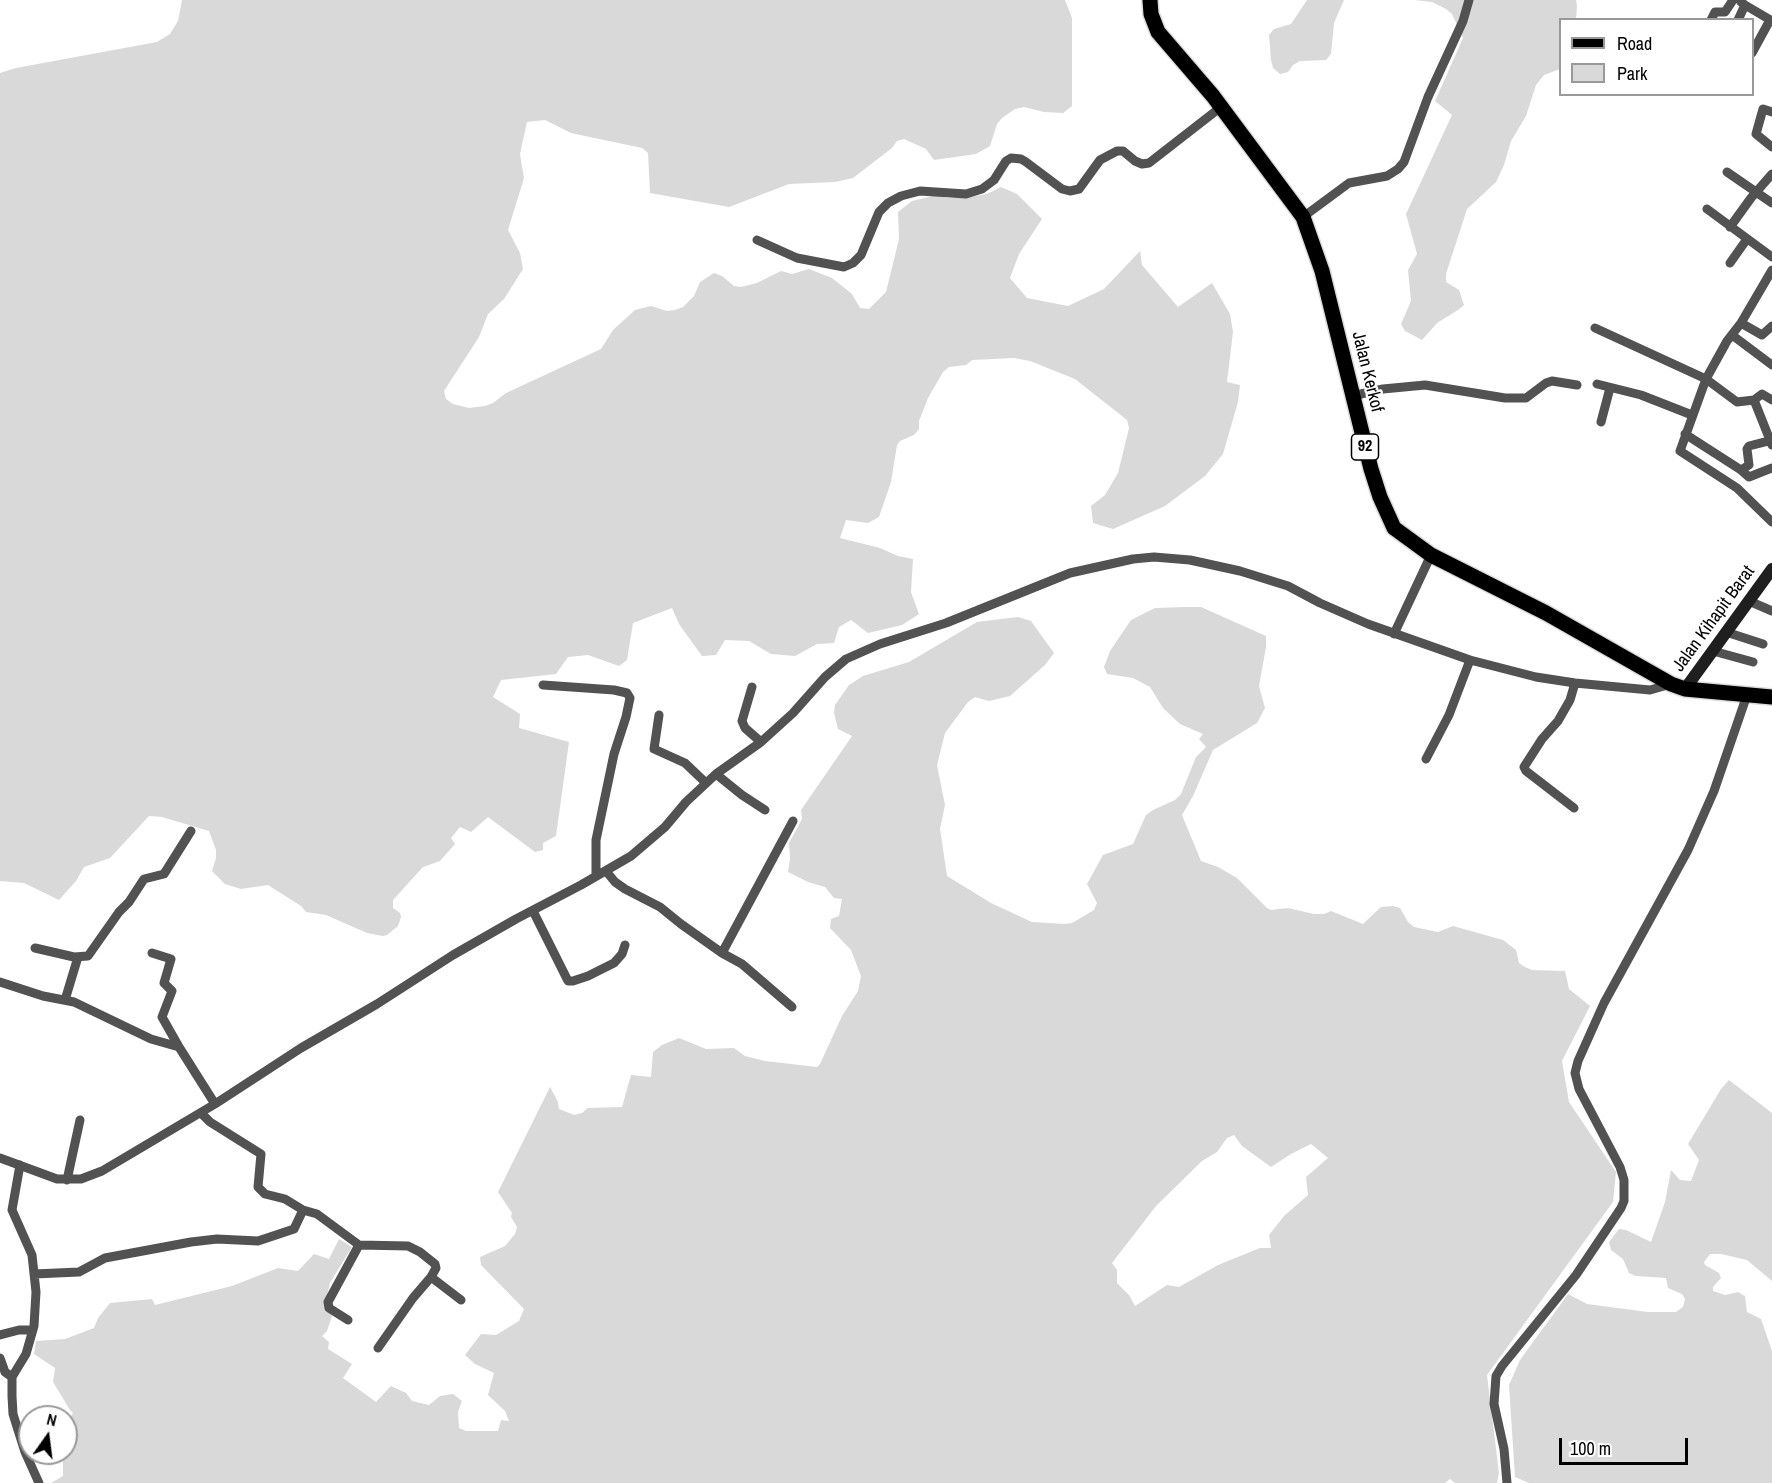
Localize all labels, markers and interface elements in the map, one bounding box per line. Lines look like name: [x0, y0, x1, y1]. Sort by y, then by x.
legend: [1559, 18, 1754, 96]
text: Road: [1617, 31, 1652, 56]
text: Park: [1617, 61, 1647, 86]
street label: Jalan Kerkof: [1347, 330, 1387, 414]
road number: 92: [1352, 434, 1378, 460]
street label: Jalan Kihapit Barat: [1668, 562, 1760, 676]
north arrow: [18, 1405, 78, 1465]
text: N: [45, 1408, 59, 1431]
scale bar: [1562, 1426, 1691, 1464]
text: 100 m: [1570, 1436, 1611, 1461]

